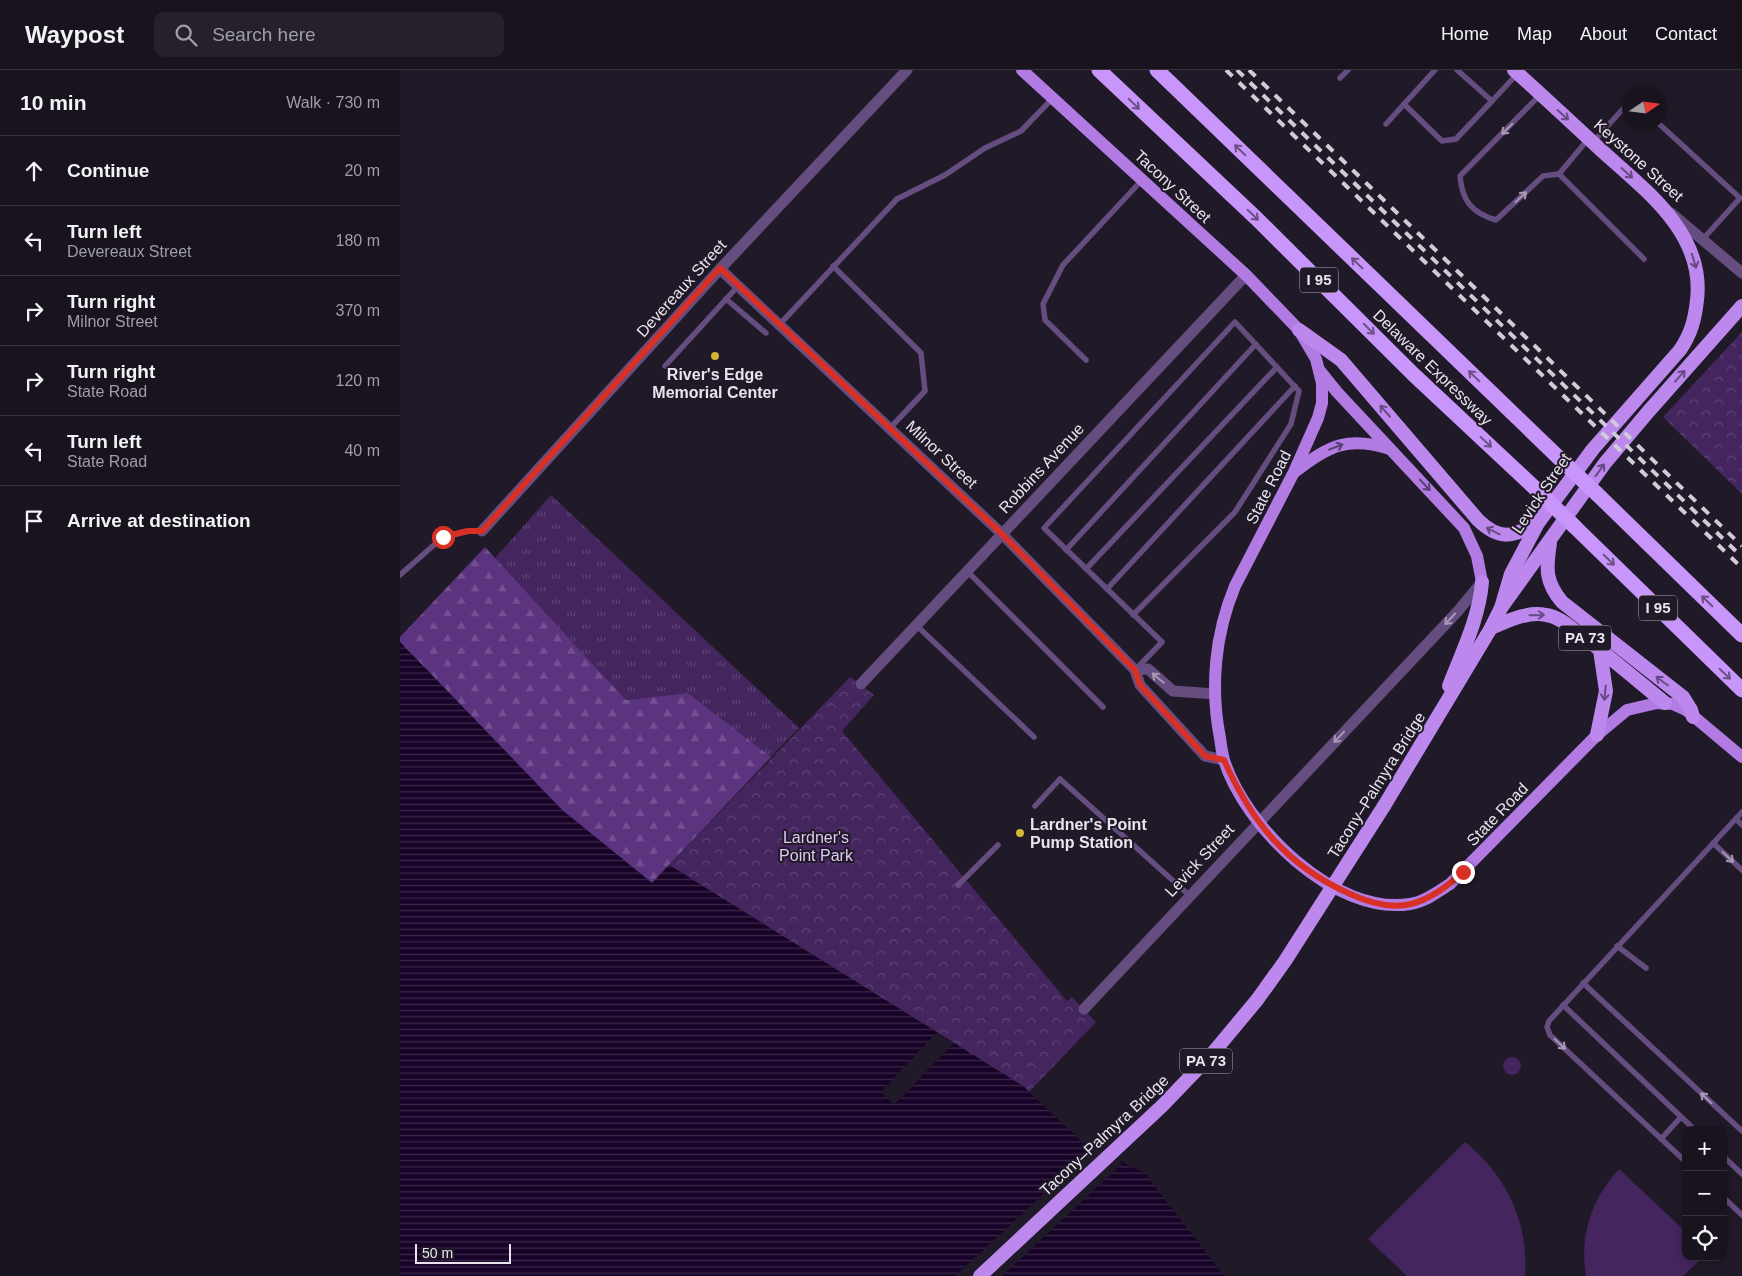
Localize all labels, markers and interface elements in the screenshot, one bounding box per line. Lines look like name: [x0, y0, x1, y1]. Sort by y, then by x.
search box: [154, 12, 504, 57]
text: Waypost: [25, 21, 124, 48]
icon: search: [172, 21, 200, 49]
text: Search here: [212, 24, 316, 45]
text: Home: [1441, 24, 1489, 44]
text: Map: [1517, 24, 1552, 44]
text: About: [1580, 24, 1627, 44]
text: Contact: [1655, 24, 1717, 44]
north arrow: [1622, 85, 1667, 130]
text: 10 min: [20, 91, 87, 114]
text: Walk · 730 m: [286, 94, 380, 111]
one-way arrow: [1128, 98, 1141, 110]
one-way arrow: [1557, 109, 1570, 121]
street label: Keystone Street: [1591, 116, 1687, 205]
one-way arrow: [1501, 123, 1513, 135]
one-way arrow: [1234, 144, 1246, 156]
street label: Tacony Street: [1131, 147, 1215, 226]
icon: ahead: [20, 157, 48, 185]
text: Continue: [67, 160, 149, 181]
text: 20 m: [344, 162, 380, 179]
one-way arrow: [1621, 167, 1633, 179]
one-way arrow: [1515, 191, 1527, 203]
one-way arrow: [1247, 209, 1259, 221]
text: Turn left: [67, 221, 142, 242]
icon: left: [20, 227, 48, 255]
text: 180 m: [336, 232, 380, 249]
street label: Devereaux Street: [633, 236, 730, 340]
text: Devereaux Street: [67, 243, 192, 260]
one-way arrow: [1689, 253, 1699, 269]
one-way arrow: [1351, 257, 1363, 269]
road number: I 95: [1300, 268, 1338, 292]
text: Turn right: [67, 291, 155, 312]
icon: right: [20, 297, 48, 325]
text: 370 m: [336, 302, 380, 319]
street label: Delaware Expressway: [1370, 306, 1495, 428]
text: Milnor Street: [67, 313, 158, 330]
one-way arrow: [1362, 323, 1375, 335]
marker: River's Edge Memorial Center: [709, 350, 721, 362]
text: Turn right: [67, 361, 155, 382]
place label: River's Edge Memorial Center: [652, 366, 778, 401]
icon: right: [20, 367, 48, 395]
one-way arrow: [1674, 369, 1686, 382]
one-way arrow: [1467, 370, 1480, 382]
text: 120 m: [336, 372, 380, 389]
text: State Road: [67, 383, 147, 400]
one-way arrow: [1379, 405, 1390, 418]
street label: Milnor Street: [903, 417, 981, 492]
street label: Robbins Avenue: [996, 420, 1087, 517]
text: Turn left: [67, 431, 142, 452]
one-way arrow: [1479, 436, 1492, 448]
icon: left: [20, 437, 48, 465]
text: 40 m: [344, 442, 380, 459]
one-way arrow: [1328, 442, 1343, 452]
street label: State Road: [1243, 448, 1294, 527]
street label: Levick Street: [1509, 450, 1575, 536]
text: State Road: [67, 453, 147, 470]
one-way arrow: [1595, 463, 1605, 477]
one-way arrow: [1420, 479, 1431, 492]
icon: arrive: [20, 507, 48, 535]
text: Arrive at destination: [67, 510, 251, 531]
route start: [432, 526, 455, 549]
one-way arrow: [1486, 526, 1501, 535]
one-way arrow: [1602, 554, 1615, 566]
one-way arrow: [1701, 595, 1713, 607]
road number: I 95: [1639, 596, 1677, 620]
one-way arrow: [1529, 610, 1545, 620]
one-way arrow: [1444, 612, 1456, 625]
road number: PA 73: [1559, 626, 1611, 650]
one-way arrow: [1719, 668, 1731, 680]
one-way arrow: [1152, 673, 1165, 684]
one-way arrow: [1655, 676, 1669, 686]
one-way arrow: [1600, 684, 1610, 700]
street label: Tacony–Palmyra Bridge: [1324, 709, 1428, 861]
one-way arrow: [1333, 731, 1345, 743]
street label: State Road: [1463, 780, 1531, 849]
place label: Lardner's Point Pump Station: [1030, 816, 1147, 851]
street label: Levick Street: [1162, 820, 1237, 900]
marker: Lardner's Point Pump Station: [1014, 827, 1026, 839]
park label: Lardner's Point Park: [779, 829, 854, 864]
one-way arrow: [1721, 851, 1734, 863]
route end: [1452, 861, 1475, 884]
one-way arrow: [1553, 1038, 1566, 1050]
road number: PA 73: [1180, 1048, 1232, 1074]
street label: Tacony–Palmyra Bridge: [1037, 1071, 1172, 1199]
one-way arrow: [1700, 1092, 1713, 1104]
map controls: [1682, 1126, 1727, 1261]
button: +: [1682, 1126, 1727, 1171]
button: −: [1682, 1171, 1727, 1216]
button: locate: [1682, 1216, 1727, 1261]
scale bar: [415, 1241, 511, 1264]
text: 50 m: [422, 1245, 453, 1261]

